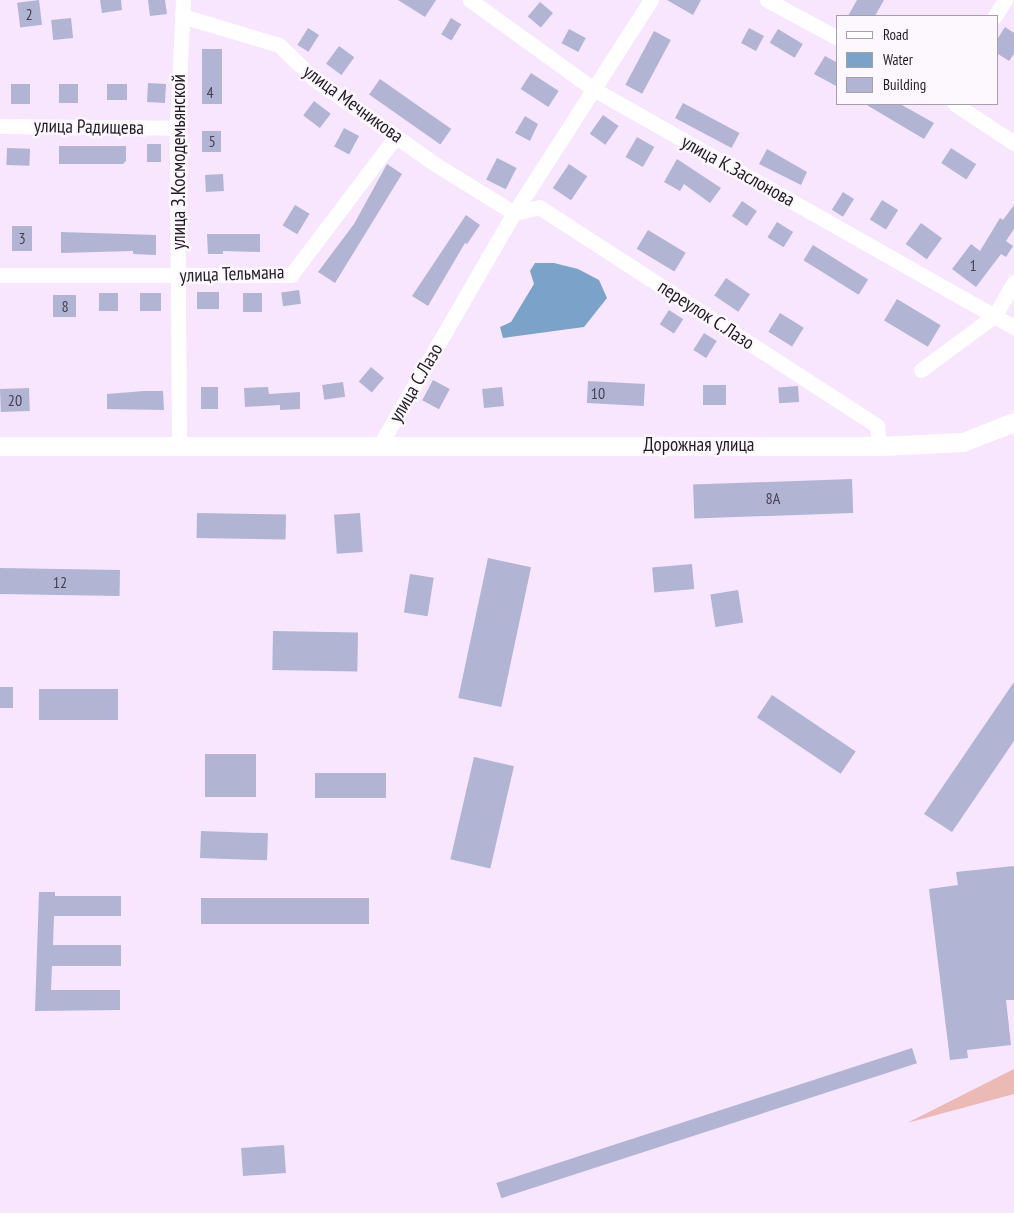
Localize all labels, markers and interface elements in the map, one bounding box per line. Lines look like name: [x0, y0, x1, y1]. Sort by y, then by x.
house number: 2: [25, 4, 33, 24]
legend: [836, 15, 999, 105]
text: Road: [883, 25, 909, 44]
text: Water: [883, 50, 913, 69]
street label: улица Мечникова: [299, 60, 407, 148]
street label: улица З.Космодемьянской: [168, 74, 190, 250]
text: Building: [883, 75, 926, 94]
house number: 4: [206, 82, 214, 102]
street label: улица Радищева: [34, 115, 144, 139]
house number: 5: [208, 131, 216, 151]
street label: улица К.Заслонова: [677, 131, 799, 211]
house number: 3: [18, 228, 26, 248]
house number: 1: [969, 255, 977, 275]
street label: улица Тельмана: [179, 261, 285, 287]
street label: переулок С.Лазо: [654, 275, 758, 355]
house number: 8: [61, 296, 69, 316]
street label: улица С.Лазо: [384, 340, 448, 426]
house number: 10: [591, 383, 605, 403]
house number: 20: [8, 390, 22, 410]
street label: Дорожная улица: [644, 434, 754, 456]
house number: 8А: [766, 488, 780, 508]
house number: 12: [53, 572, 67, 592]

